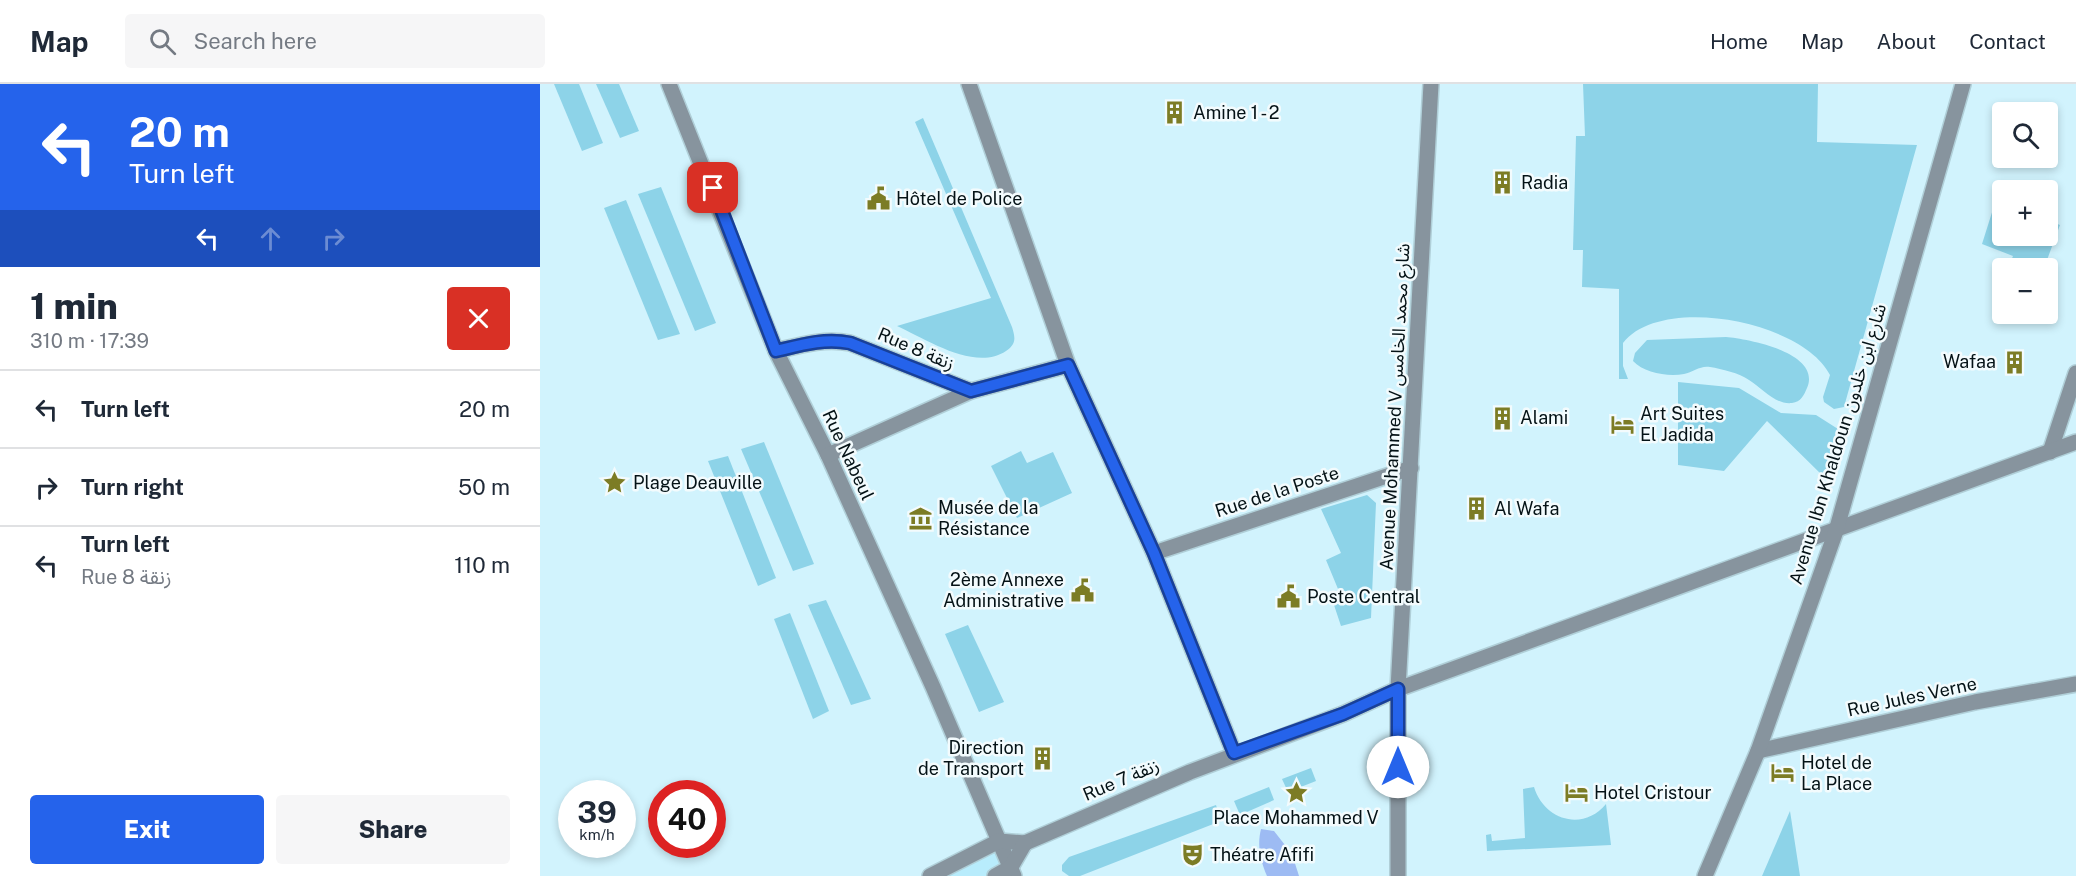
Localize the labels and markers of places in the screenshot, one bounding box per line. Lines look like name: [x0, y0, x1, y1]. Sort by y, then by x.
building icon: Amine 1 - 2: [1162, 100, 1188, 126]
place label: Amine 1 - 2: [1193, 102, 1279, 123]
pin: [687, 162, 738, 213]
building icon: Radia: [1490, 170, 1516, 196]
place label: Radia: [1521, 172, 1568, 193]
public building icon: Hôtel de Police: [865, 186, 891, 212]
place label: Hôtel de Police: [896, 188, 1022, 209]
building icon: Wafaa: [2001, 349, 2027, 375]
place label: Wafaa: [1943, 351, 1996, 372]
place label: Art Suites El Jadida: [1640, 403, 1724, 445]
building icon: Alami: [1489, 405, 1515, 431]
place label: Alami: [1520, 407, 1568, 428]
hotel icon: Art Suites El Jadida: [1609, 411, 1635, 437]
place icon: Plage Deauville: [602, 470, 628, 496]
place label: Plage Deauville: [633, 472, 762, 493]
building icon: Al Wafa: [1463, 496, 1489, 522]
place label: Musée de la Résistance: [938, 497, 1038, 539]
place label: Al Wafa: [1494, 498, 1559, 519]
museum icon: Musée de la Résistance: [907, 505, 933, 531]
place label: 2ème Annexe Administrative: [943, 569, 1064, 611]
public building icon: 2ème Annexe Administrative: [1069, 577, 1095, 603]
public building icon: Poste Central: [1276, 584, 1302, 610]
place label: Poste Central: [1307, 586, 1420, 607]
place label: Direction de Transport: [918, 737, 1024, 779]
building icon: Direction de Transport: [1029, 745, 1055, 771]
place label: Hotel de La Place: [1801, 752, 1872, 794]
hotel icon: Hotel de La Place: [1770, 760, 1796, 786]
place icon: Place Mohammed V: [1283, 779, 1309, 805]
hotel icon: Hotel Cristour: [1563, 780, 1589, 806]
place label: Hotel Cristour: [1594, 782, 1712, 803]
place label: Place Mohammed V: [1213, 807, 1379, 828]
theatre icon: Théatre Afifi: [1179, 842, 1205, 868]
place label: Théatre Afifi: [1210, 844, 1314, 865]

